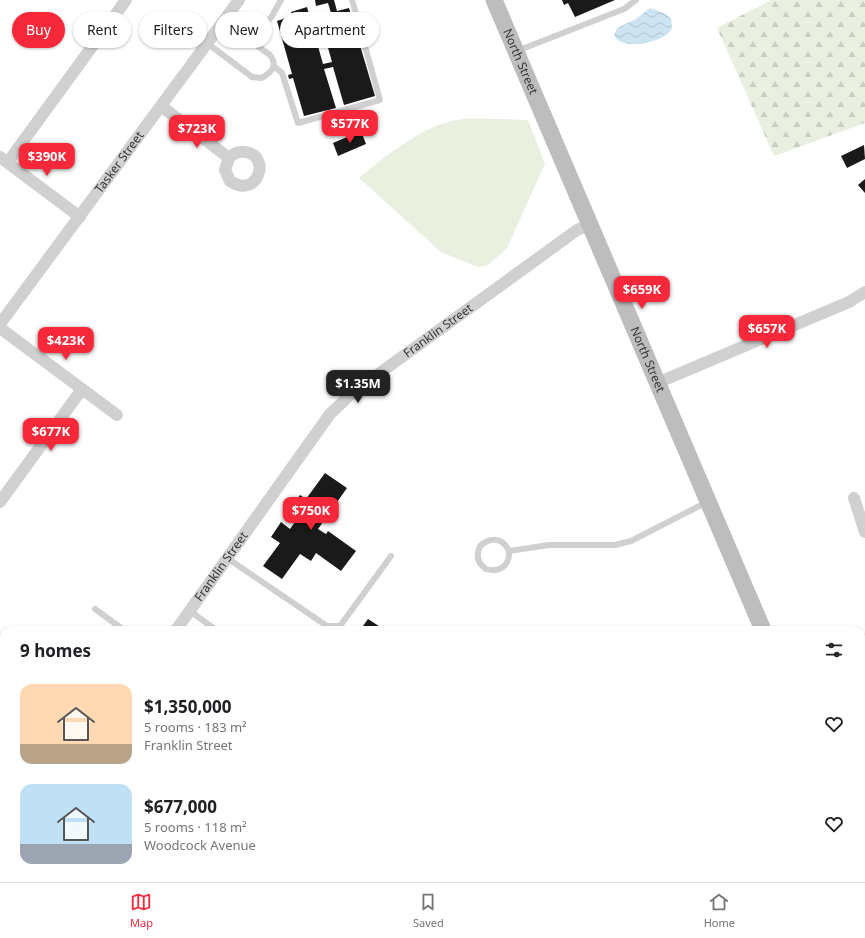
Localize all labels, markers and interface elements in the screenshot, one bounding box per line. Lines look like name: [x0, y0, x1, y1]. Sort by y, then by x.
chip: Buy: [12, 12, 65, 48]
chip: Rent: [73, 12, 131, 48]
chip: Filters: [139, 12, 207, 48]
chip: New: [215, 12, 272, 48]
chip: Apartment: [280, 12, 379, 48]
street label: North Street: [499, 26, 543, 97]
pin: $577K: [322, 110, 378, 144]
text: $577K: [331, 114, 369, 132]
pin: $723K: [169, 115, 225, 149]
text: $723K: [178, 119, 216, 137]
street label: Tasker Street: [90, 127, 148, 196]
pin: $390K: [19, 143, 75, 177]
text: $390K: [28, 147, 66, 165]
pin: $659K: [614, 276, 670, 310]
text: $659K: [623, 280, 661, 298]
street label: Franklin Street: [400, 299, 477, 361]
pin: $657K: [739, 315, 795, 349]
text: $657K: [748, 319, 786, 337]
street label: North Street: [626, 324, 670, 395]
pin: $423K: [38, 327, 94, 361]
text: $423K: [47, 331, 85, 349]
pin: $1.35M: [325, 370, 391, 404]
text: $1.35M: [335, 374, 381, 392]
pin: $677K: [23, 418, 79, 452]
text: $677K: [32, 422, 70, 440]
pin: $750K: [283, 497, 339, 531]
text: $750K: [292, 501, 330, 519]
street label: Franklin Street: [190, 527, 252, 604]
text: 9 homes: [20, 639, 91, 662]
icon: filters: [823, 639, 845, 661]
text: $1,350,000: [144, 695, 231, 718]
icon: home: [52, 700, 100, 748]
icon: heart: [823, 713, 845, 735]
text: 5 rooms · 183 m²: [144, 718, 247, 736]
text: Franklin Street: [144, 736, 233, 754]
text: $677,000: [144, 795, 217, 818]
icon: home: [52, 800, 100, 848]
icon: heart: [823, 813, 845, 835]
text: 5 rooms · 118 m²: [144, 818, 247, 836]
text: Woodcock Avenue: [144, 836, 256, 854]
tab: Map: [130, 891, 153, 930]
tab: Saved: [413, 891, 444, 930]
tab: Home: [704, 891, 735, 930]

